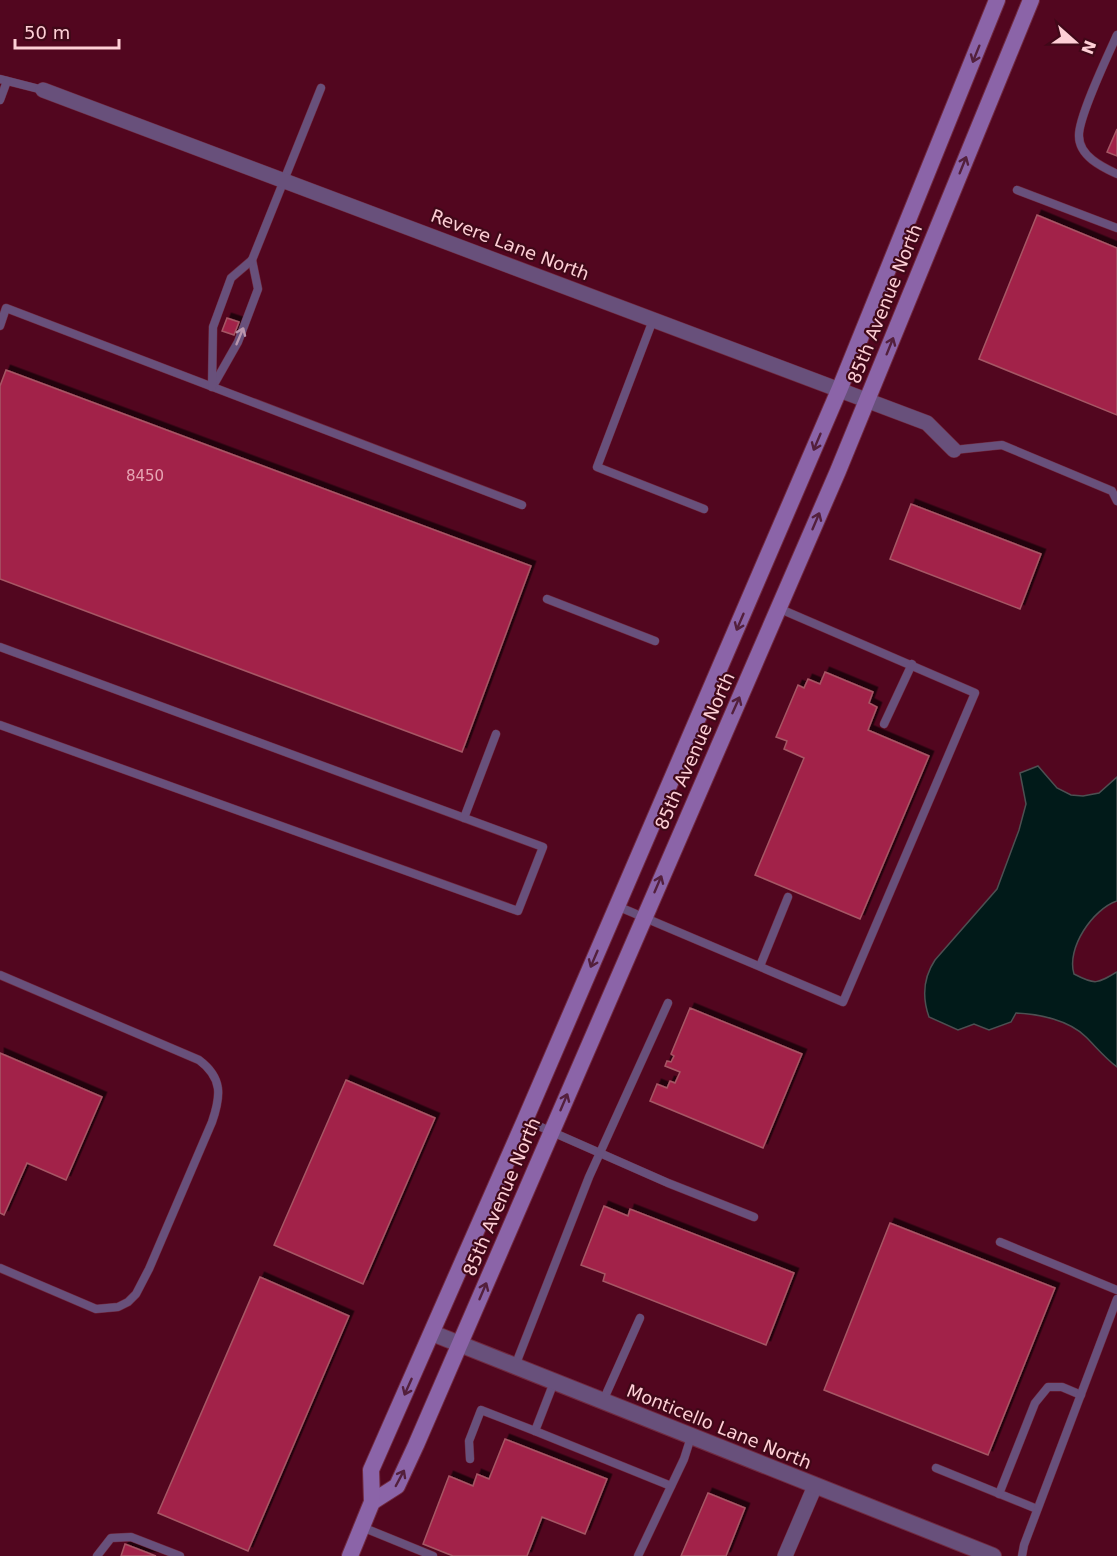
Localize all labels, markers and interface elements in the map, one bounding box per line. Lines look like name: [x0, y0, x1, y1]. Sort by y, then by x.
scale bar: [15, 12, 118, 50]
north arrow: [1045, 12, 1105, 72]
text: 50 m: [24, 22, 70, 43]
text: N: [1077, 38, 1100, 57]
one-way arrow: [969, 45, 980, 63]
one-way arrow: [958, 156, 969, 175]
street label: Revere Lane North: [428, 205, 592, 284]
street label: 85th Avenue North: [843, 221, 926, 387]
one-way arrow: [235, 327, 246, 345]
one-way arrow: [885, 337, 896, 355]
one-way arrow: [810, 433, 822, 451]
house number: 8450: [126, 467, 164, 485]
one-way arrow: [811, 512, 822, 530]
one-way arrow: [734, 612, 745, 630]
street label: 85th Avenue North: [650, 669, 739, 833]
one-way arrow: [731, 697, 742, 715]
one-way arrow: [653, 876, 665, 894]
one-way arrow: [588, 950, 599, 968]
one-way arrow: [559, 1093, 571, 1111]
street label: 85th Avenue North: [459, 1114, 544, 1279]
one-way arrow: [478, 1282, 489, 1301]
one-way arrow: [402, 1377, 413, 1395]
street label: Monticello Lane North: [624, 1380, 815, 1473]
one-way arrow: [394, 1470, 406, 1487]

